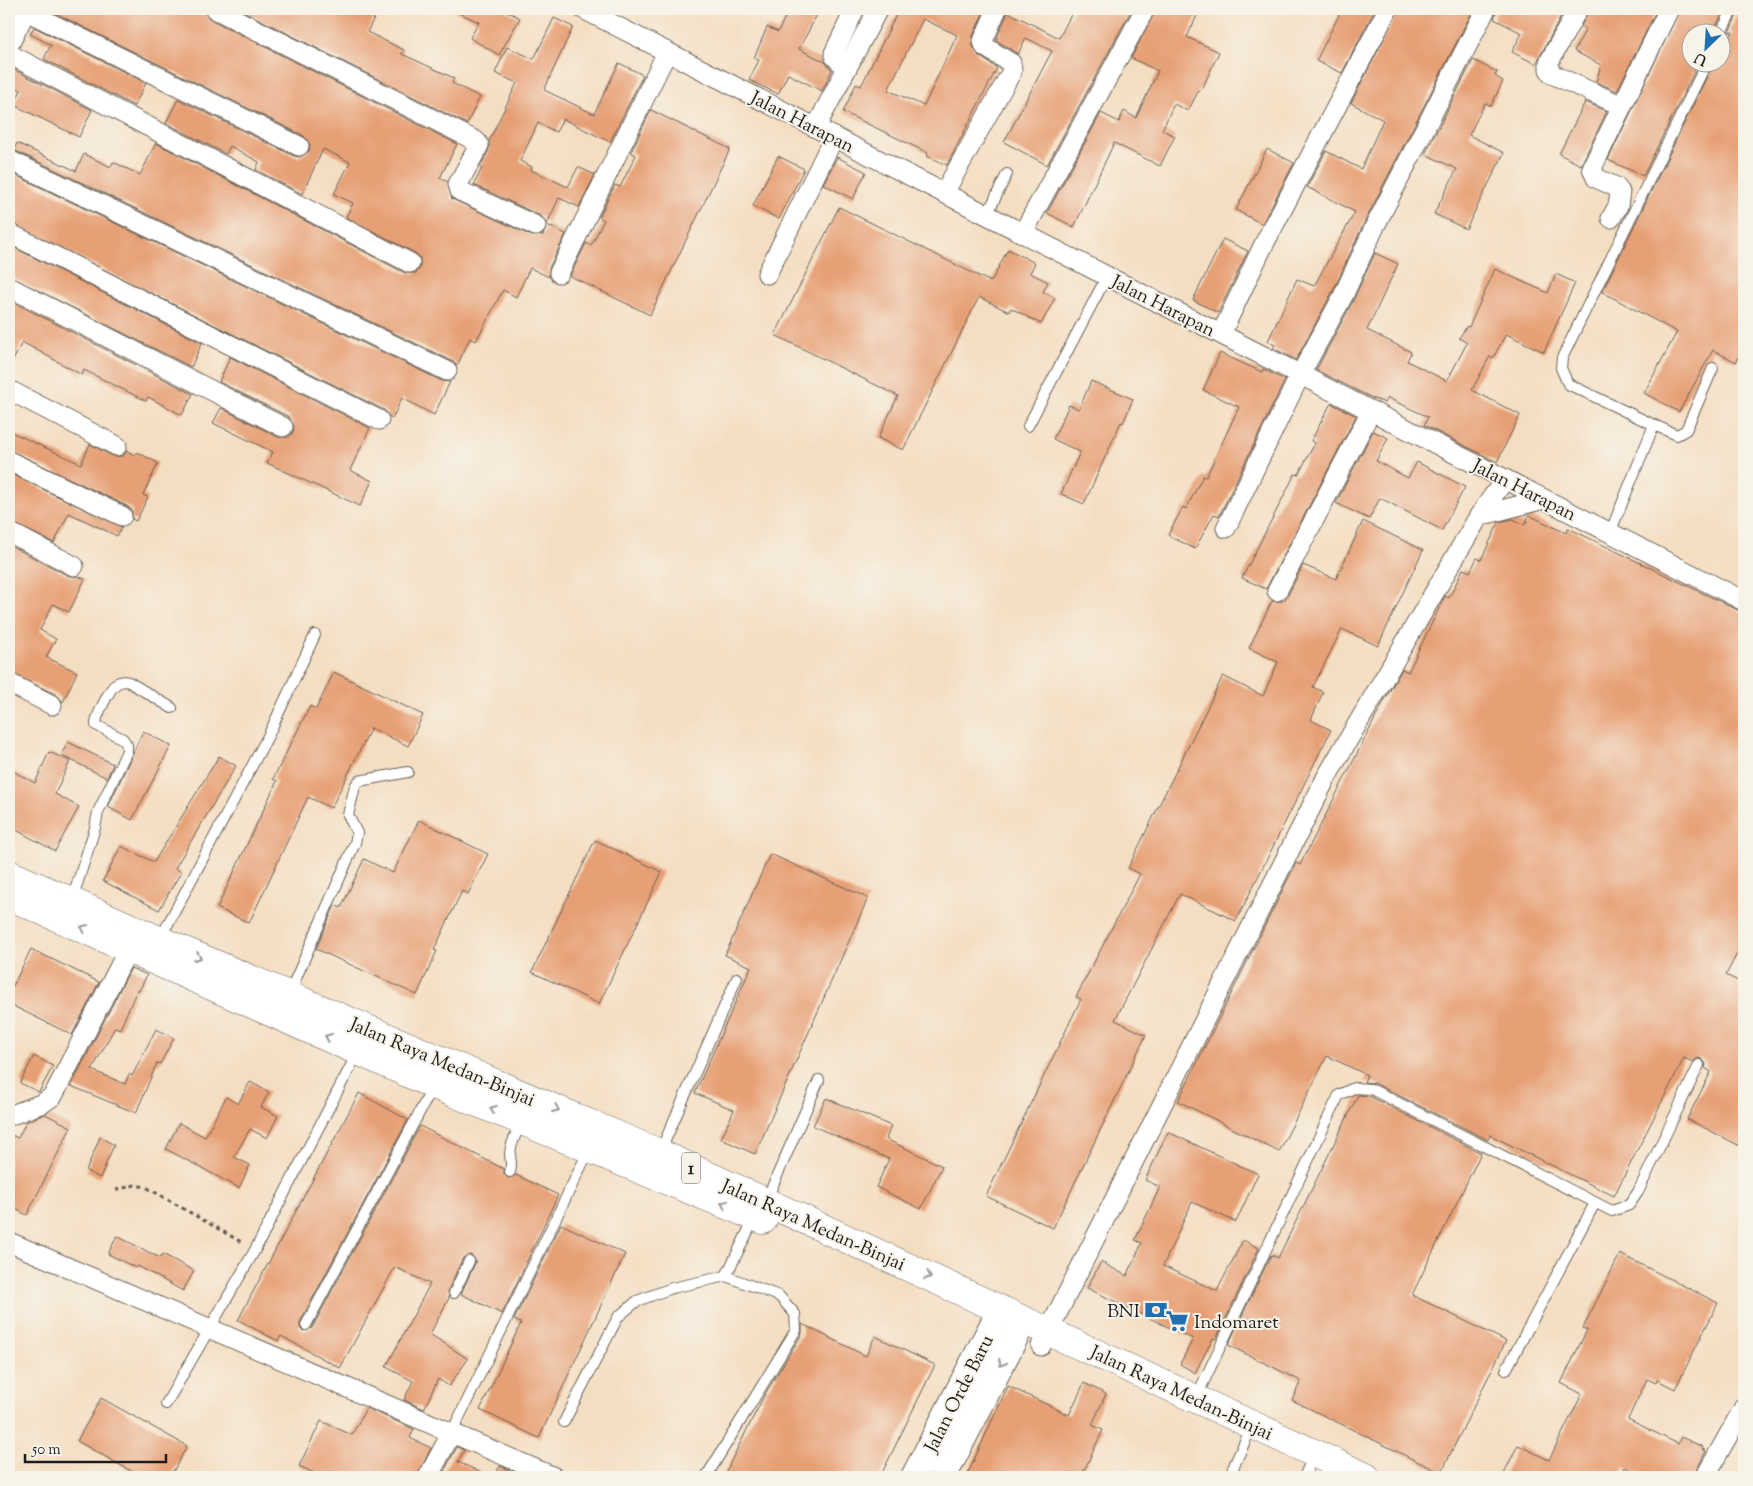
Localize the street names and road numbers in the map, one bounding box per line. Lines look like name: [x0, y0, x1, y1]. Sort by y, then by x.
street label: Jalan Harapan: [744, 85, 858, 161]
street label: Jalan Harapan: [1105, 269, 1219, 345]
street label: Jalan Harapan: [1466, 453, 1580, 529]
street label: Jalan Raya Medan-Binjai: [344, 1012, 539, 1115]
road number: 1: [682, 1152, 700, 1184]
street label: Jalan Raya Medan-Binjai: [716, 1173, 909, 1279]
street label: Jalan Orde Baru: [918, 1331, 1002, 1459]
street label: Jalan Raya Medan-Binjai: [1084, 1340, 1277, 1448]

